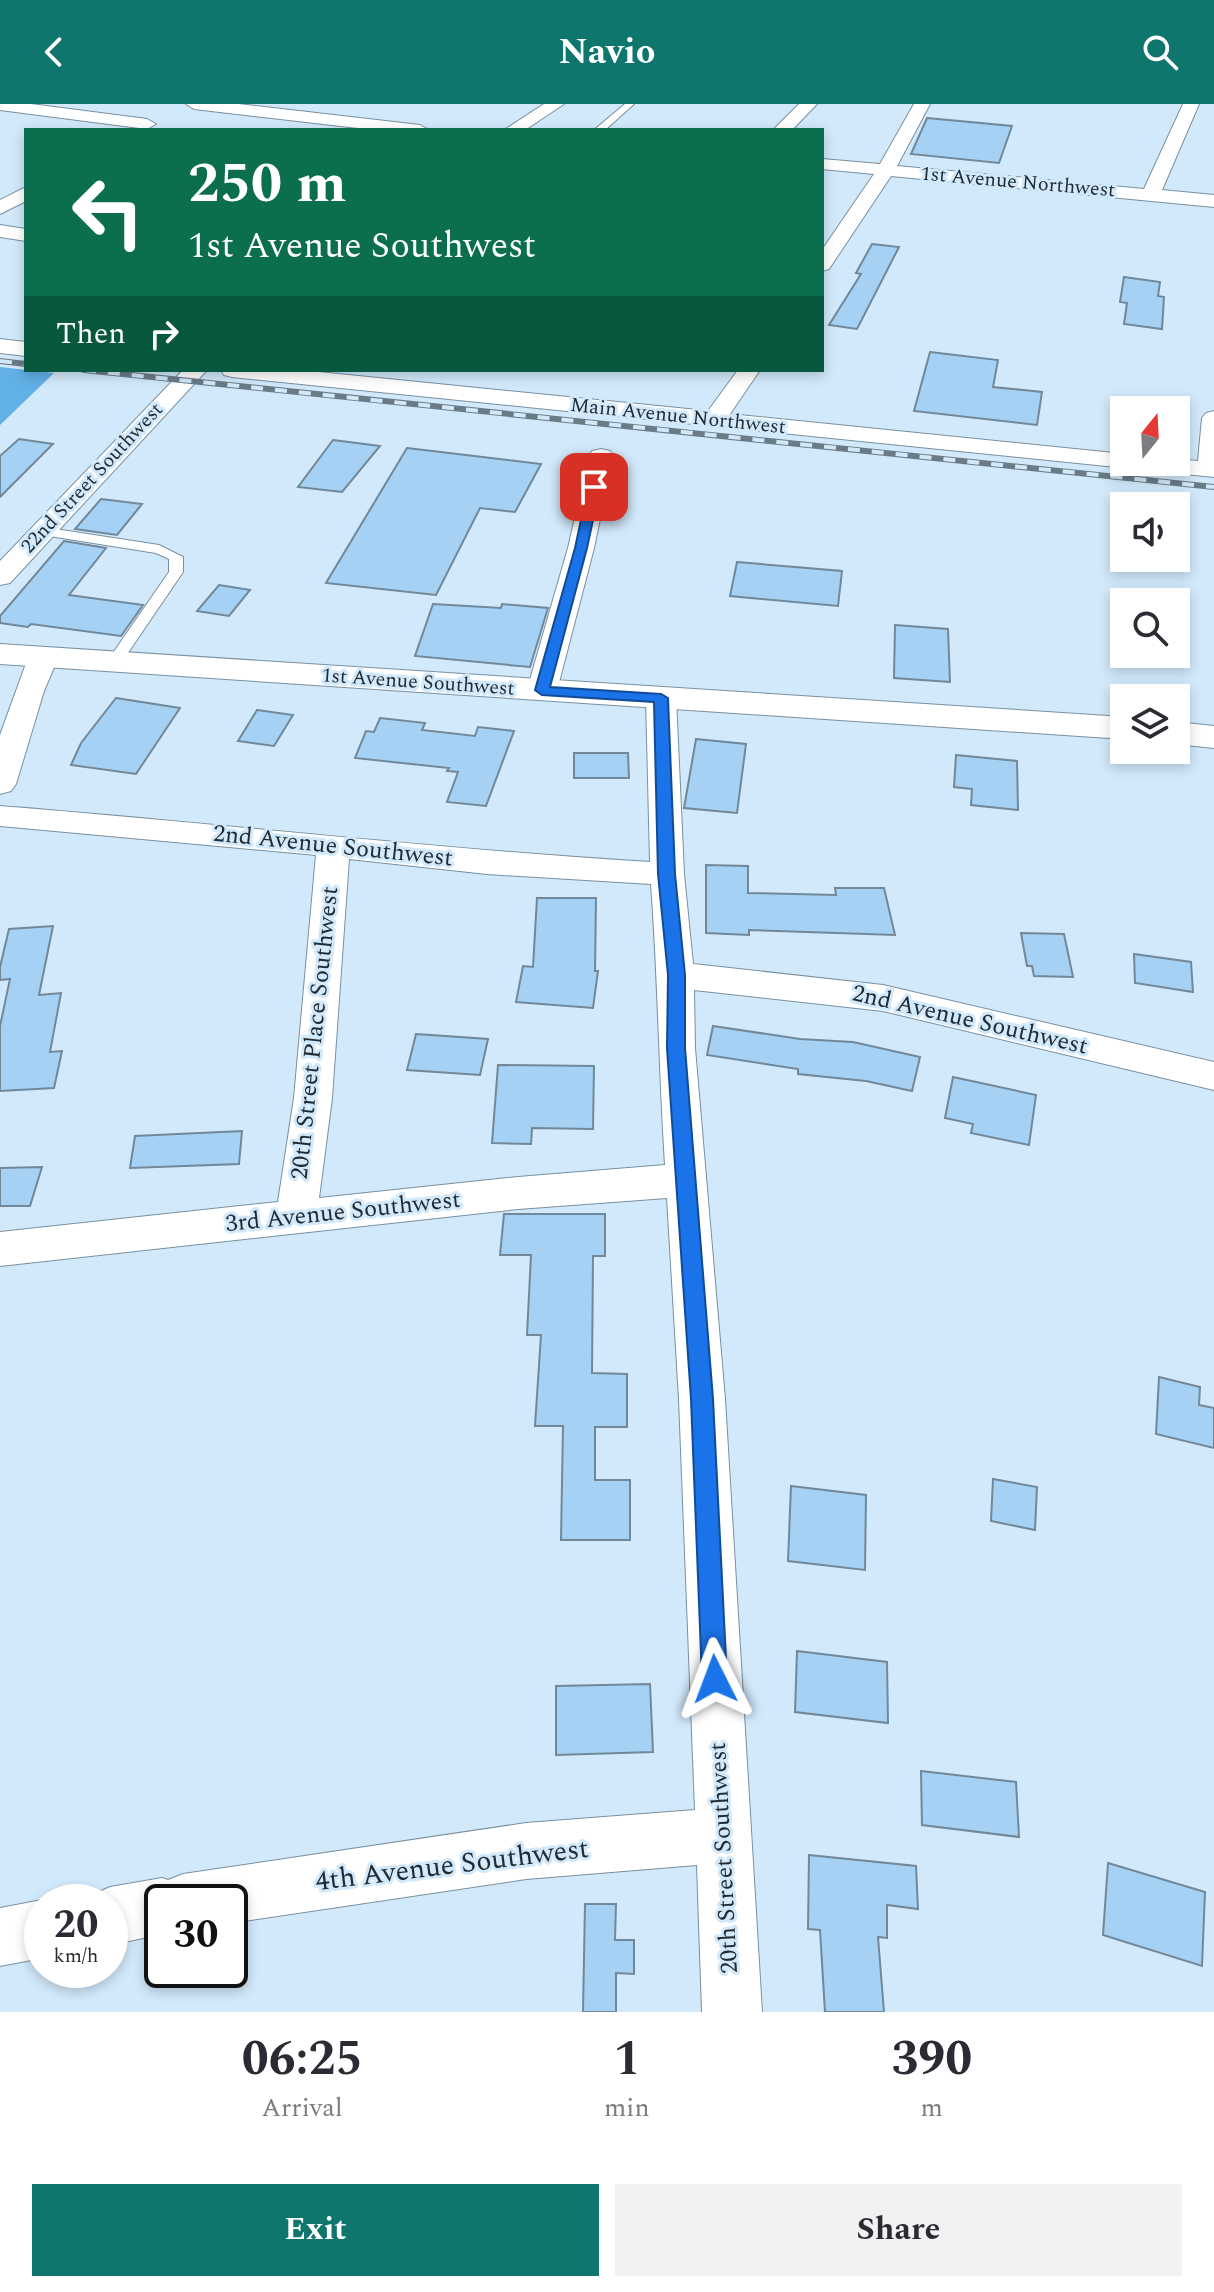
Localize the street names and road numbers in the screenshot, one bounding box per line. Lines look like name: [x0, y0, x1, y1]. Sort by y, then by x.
street label: 1st Avenue Northwest: [920, 159, 1116, 205]
street label: Main Avenue Northwest: [569, 390, 787, 442]
street label: 22nd Street Southwest: [14, 396, 170, 560]
street label: 1st Avenue Southwest: [321, 660, 515, 704]
street label: 2nd Avenue Southwest: [211, 816, 455, 876]
street label: 20th Street Place Southwest: [282, 885, 348, 1181]
street label: 2nd Avenue Southwest: [849, 975, 1091, 1065]
street label: 3rd Avenue Southwest: [224, 1182, 462, 1242]
street label: 20th Street Southwest: [700, 1741, 748, 1975]
street label: 4th Avenue Southwest: [313, 1827, 591, 1903]

